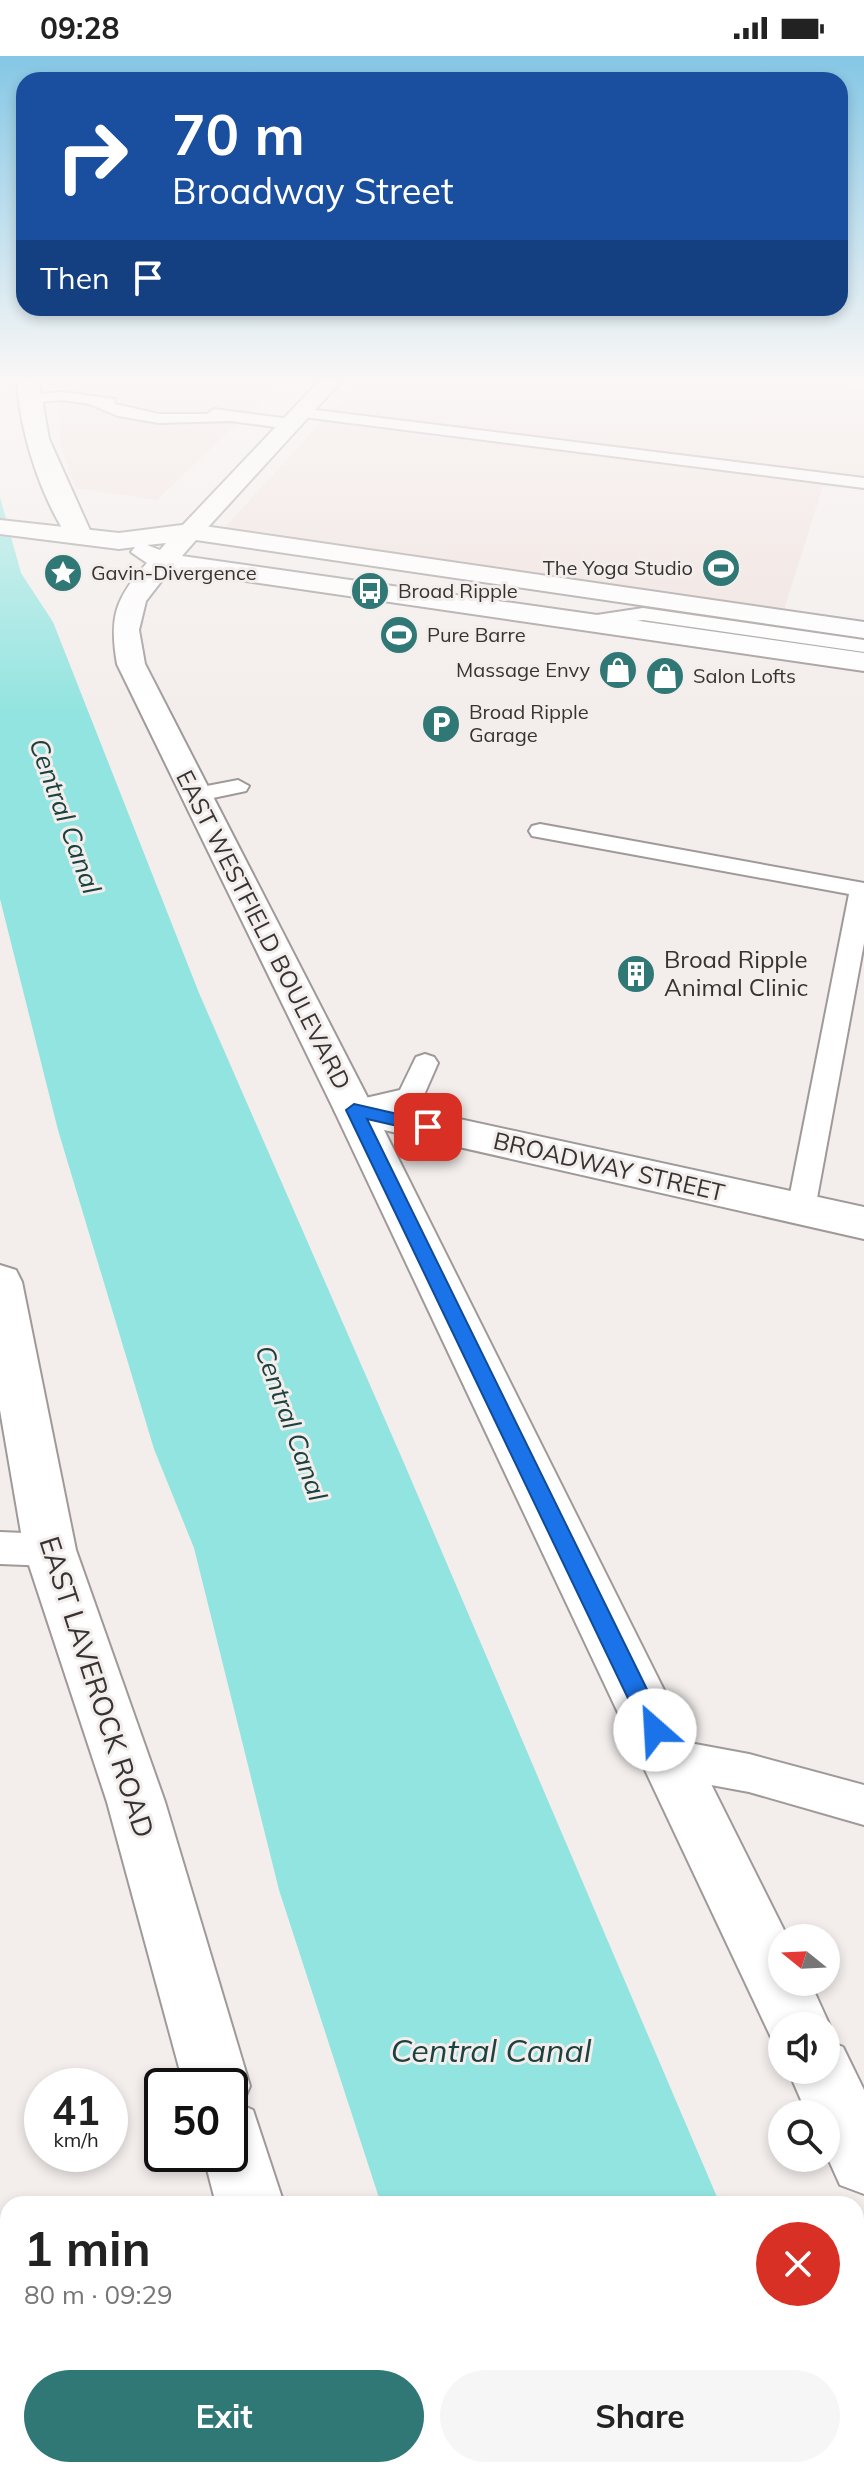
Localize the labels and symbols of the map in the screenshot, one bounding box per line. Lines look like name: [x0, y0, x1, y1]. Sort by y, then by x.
sports icon: The Yoga Studio: [700, 547, 742, 589]
place icon: Gavin-Divergence: [42, 552, 84, 594]
place label: The Yoga Studio: [543, 555, 693, 580]
place label: Gavin-Divergence: [91, 560, 257, 585]
bus stop icon: Broad Ripple: [349, 570, 391, 612]
place label: Broad Ripple: [398, 578, 518, 603]
sports icon: Pure Barre: [378, 614, 420, 656]
place label: Pure Barre: [427, 622, 526, 647]
shop icon: Massage Envy: [597, 649, 639, 691]
shop icon: Salon Lofts: [644, 655, 686, 697]
place label: Massage Envy: [456, 657, 590, 682]
place label: Salon Lofts: [693, 663, 796, 688]
place label: Broad Ripple Garage: [469, 699, 589, 747]
parking icon: Broad Ripple Garage: [420, 703, 462, 745]
water label: Central Canal: [22, 733, 109, 899]
street label: EAST WESTFIELD BOULEVARD: [170, 765, 358, 1094]
place label: Broad Ripple Animal Clinic: [664, 944, 808, 1002]
building icon: Broad Ripple Animal Clinic: [615, 953, 657, 995]
pin: [394, 1093, 462, 1161]
street label: BROADWAY STREET: [491, 1125, 728, 1207]
water label: Central Canal: [248, 1340, 335, 1506]
street label: EAST LAVEROCK ROAD: [32, 1532, 163, 1842]
position arrow: [613, 1688, 697, 1772]
north arrow: [768, 1924, 840, 1996]
water label: Central Canal: [391, 2030, 592, 2070]
speed limit sign: 50: [144, 2068, 248, 2172]

